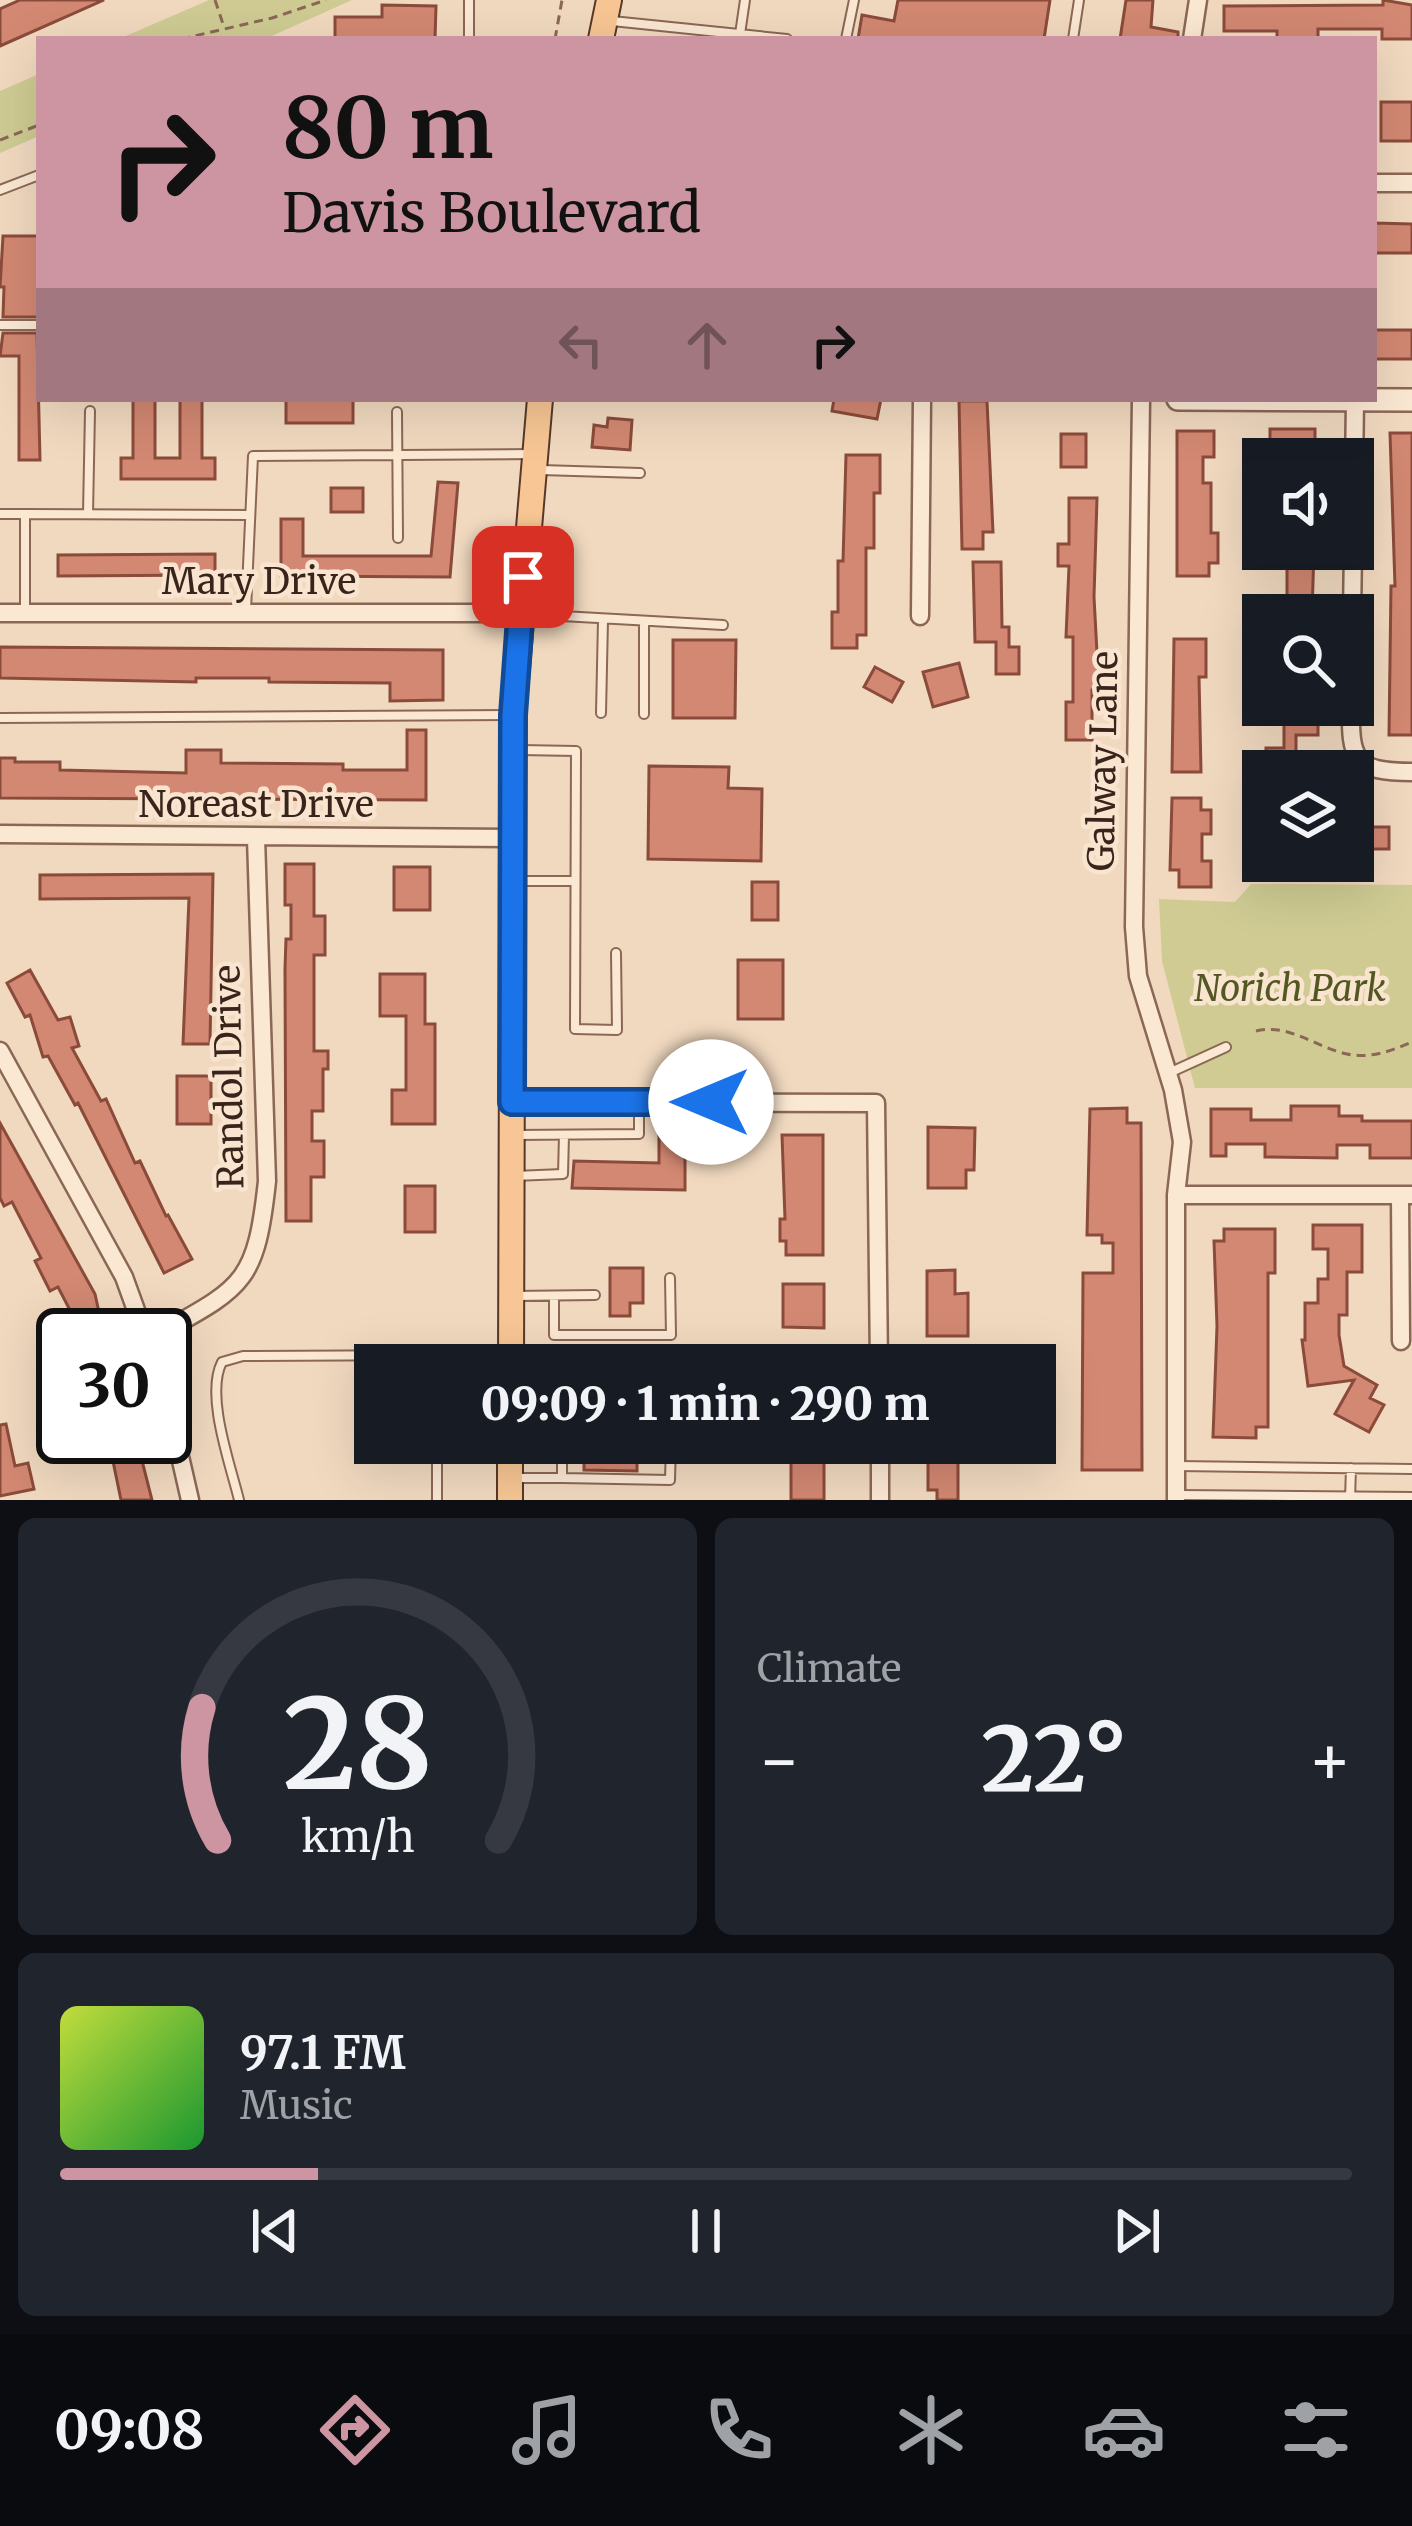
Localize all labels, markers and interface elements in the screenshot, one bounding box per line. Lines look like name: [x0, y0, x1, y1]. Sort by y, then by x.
text: 80 m: [282, 75, 494, 181]
icon: right: [84, 84, 240, 240]
text: Davis Boulevard: [282, 179, 701, 247]
icon: left: [548, 312, 614, 378]
icon: ahead: [674, 312, 740, 378]
icon: right: [800, 312, 866, 378]
map controls: [1242, 438, 1374, 882]
button: sound: [1242, 438, 1374, 570]
pin: [472, 526, 574, 628]
icon: arrive: [490, 544, 556, 610]
street label: Mary Drive: [162, 559, 356, 604]
button: search: [1242, 594, 1374, 726]
street label: Galway Lane: [1079, 651, 1127, 871]
button: layers: [1242, 750, 1374, 882]
street label: Noreast Drive: [138, 782, 374, 827]
street label: Randol Drive: [205, 965, 253, 1189]
park label: Norich Park: [1194, 966, 1386, 1011]
position arrow: [648, 1039, 774, 1165]
speed limit sign: 30: [36, 1308, 192, 1464]
text: 09:09 · 1 min · 290 m: [480, 1376, 930, 1432]
text: Climate: [757, 1644, 901, 1693]
text: 28: [283, 1666, 432, 1823]
text: 22°: [981, 1703, 1128, 1817]
text: −: [757, 1719, 801, 1802]
text: +: [1308, 1719, 1352, 1802]
text: km/h: [301, 1809, 414, 1863]
text: 97.1 FM: [240, 2025, 406, 2081]
text: Music: [240, 2081, 353, 2130]
icon: previous: [242, 2198, 308, 2264]
icon: pause: [673, 2198, 739, 2264]
icon: next: [1104, 2198, 1170, 2264]
icon: directions: [313, 2388, 397, 2472]
icon: music: [505, 2388, 589, 2472]
icon: phone: [697, 2388, 781, 2472]
icon: climate: [889, 2388, 973, 2472]
icon: car: [1082, 2388, 1166, 2472]
icon: filters: [1274, 2388, 1358, 2472]
text: 09:08: [54, 2396, 205, 2464]

